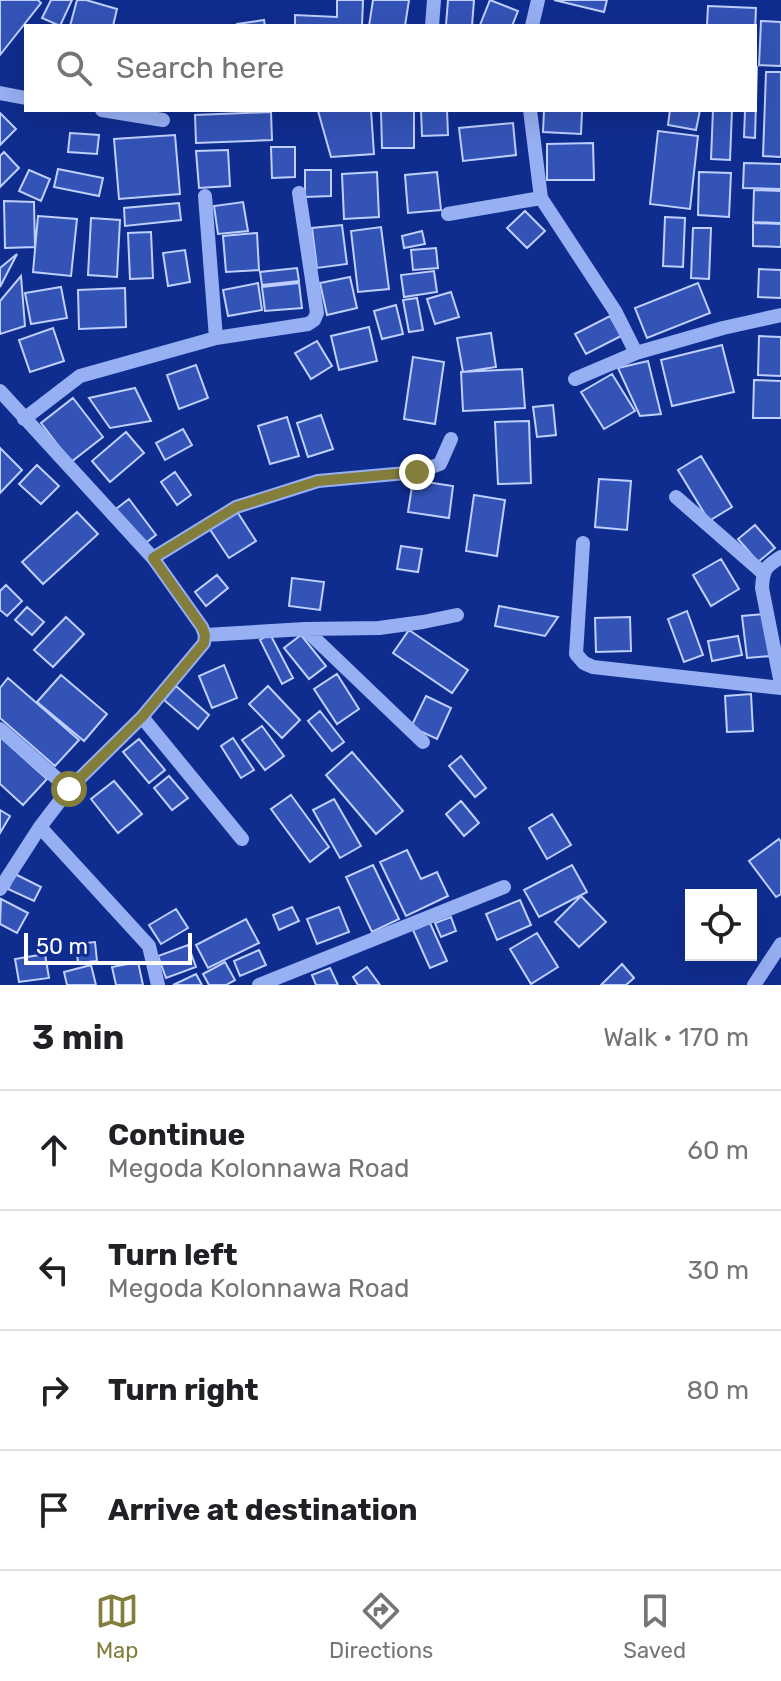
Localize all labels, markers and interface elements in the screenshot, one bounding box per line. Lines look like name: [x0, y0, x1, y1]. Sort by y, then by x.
search box: [24, 24, 757, 112]
icon: search: [52, 46, 96, 90]
text: Search here: [116, 50, 284, 86]
route end: [399, 454, 435, 490]
route start: [51, 771, 87, 807]
map controls: [685, 889, 757, 961]
button: locate: [685, 889, 757, 961]
scale bar: [24, 929, 192, 965]
text: 50 m: [36, 933, 88, 960]
text: 3 min: [32, 1017, 124, 1058]
text: Walk · 170 m: [603, 1022, 749, 1053]
text: Continue: [108, 1117, 245, 1153]
icon: ahead: [32, 1128, 76, 1172]
text: 60 m: [687, 1135, 749, 1166]
text: Megoda Kolonnawa Road: [108, 1153, 409, 1184]
text: Turn left: [108, 1237, 238, 1273]
icon: left: [32, 1248, 76, 1292]
text: 30 m: [687, 1255, 749, 1286]
text: Megoda Kolonnawa Road: [108, 1273, 409, 1304]
icon: right: [32, 1368, 76, 1412]
text: Turn right: [108, 1372, 259, 1408]
text: 80 m: [686, 1375, 749, 1406]
icon: arrive: [32, 1488, 76, 1532]
text: Arrive at destination: [108, 1492, 418, 1528]
tab: Map: [95, 1589, 139, 1664]
tab: Directions: [329, 1589, 433, 1664]
tab: Saved: [623, 1589, 686, 1664]

